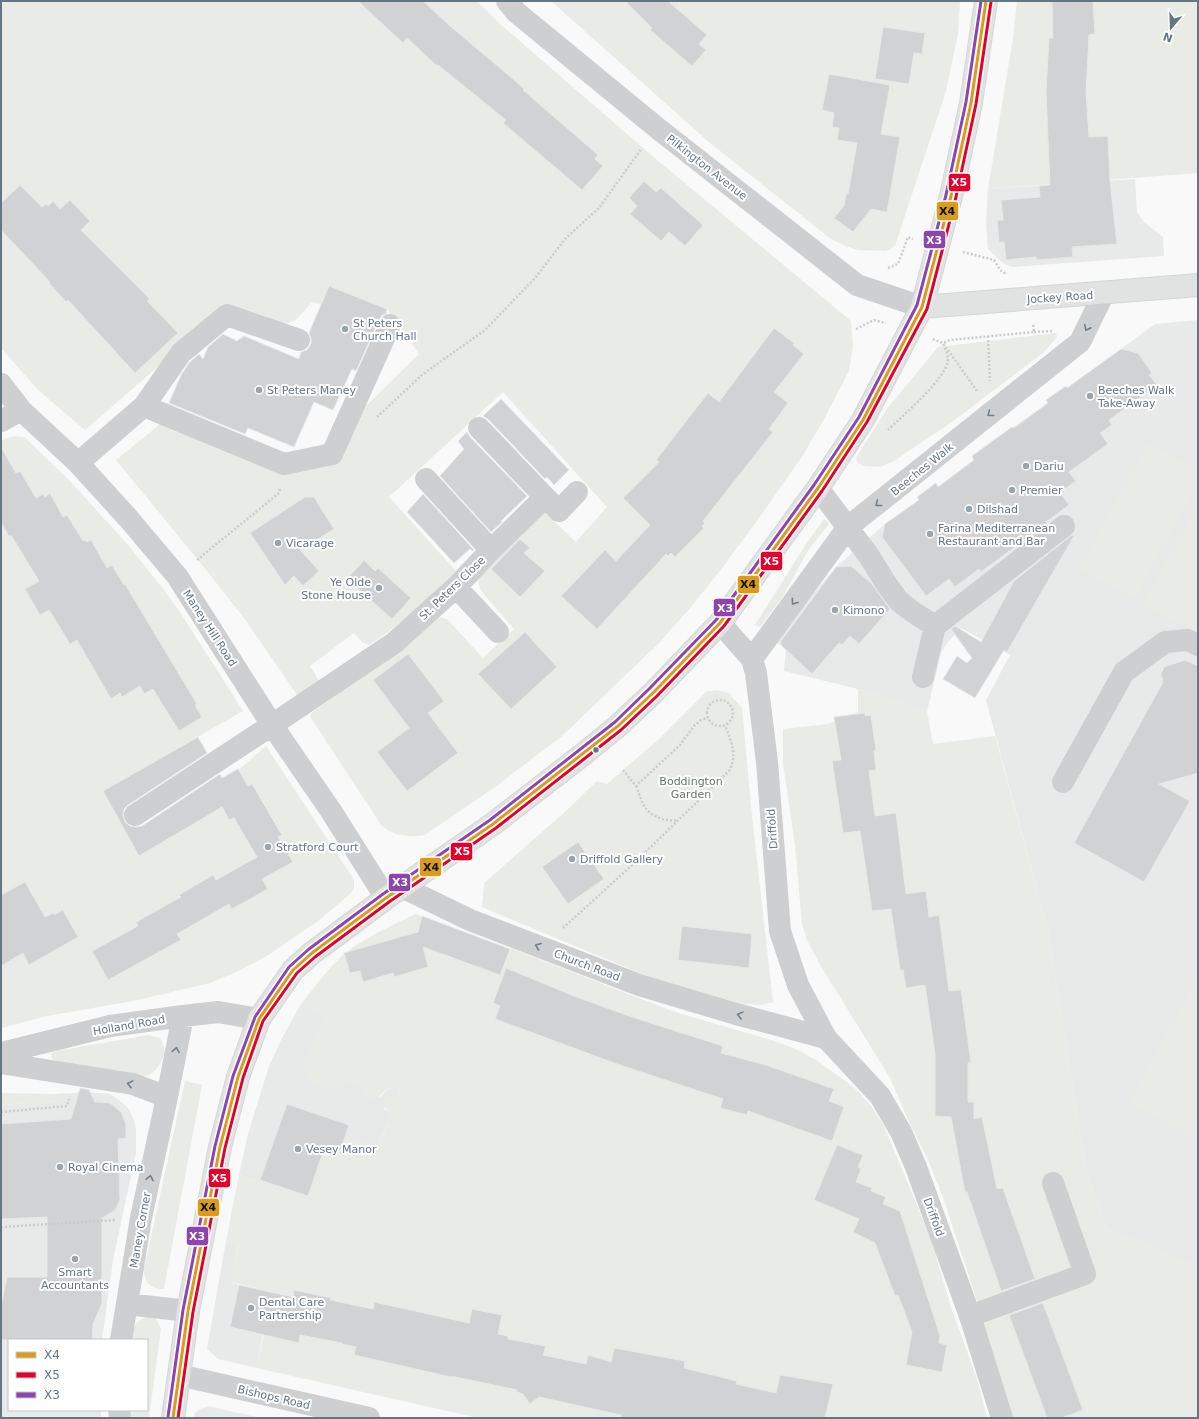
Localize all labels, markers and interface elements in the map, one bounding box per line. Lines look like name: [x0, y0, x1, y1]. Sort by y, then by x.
north arrow: [1151, 8, 1191, 48]
text: N: [1161, 29, 1174, 45]
street label: Pilkington Avenue: [664, 132, 750, 203]
line badge: X5: [948, 173, 971, 192]
text: X5: [951, 176, 967, 189]
line badge: X4: [936, 201, 959, 221]
text: X4: [939, 205, 955, 218]
line badge: X3: [923, 230, 946, 249]
text: X3: [926, 234, 942, 247]
street label: Jockey Road: [1025, 289, 1094, 306]
place label: St Peters Church Hall: [353, 317, 417, 343]
marker: St Peters Church Hall: [340, 324, 350, 334]
one-way arrow: [1084, 324, 1091, 332]
place label: St Peters Maney: [267, 384, 357, 397]
place label: Beeches Walk Take-Away: [1097, 384, 1175, 410]
marker: St Peters Maney: [254, 385, 264, 395]
marker: Beeches Walk Take-Away: [1085, 391, 1095, 401]
one-way arrow: [988, 409, 995, 416]
street label: Beeches Walk: [889, 440, 957, 498]
place label: Dariu: [1034, 460, 1064, 473]
marker: Dariu: [1021, 461, 1031, 471]
place label: Premier: [1020, 484, 1063, 497]
marker: Premier: [1007, 485, 1017, 495]
one-way arrow: [875, 499, 882, 506]
place label: Dilshad: [977, 503, 1018, 516]
marker: Dilshad: [964, 504, 974, 514]
place label: Farina Mediterranean Restaurant and Bar: [938, 522, 1055, 548]
marker: Farina Mediterranean Restaurant and Bar: [925, 529, 935, 539]
place label: Vicarage: [286, 537, 334, 550]
marker: Vicarage: [273, 538, 283, 548]
line badge: X5: [760, 551, 783, 571]
street label: St. Peters Close: [417, 554, 488, 623]
text: X5: [763, 555, 779, 568]
line badge: X4: [737, 575, 760, 594]
place label: Ye Olde Stone House: [301, 576, 371, 602]
text: X4: [740, 578, 756, 591]
marker: Ye Olde Stone House: [374, 583, 384, 593]
street label: Maney Hill Road: [180, 588, 239, 669]
one-way arrow: [792, 597, 799, 604]
line badge: X3: [713, 598, 736, 617]
text: X3: [717, 602, 733, 615]
place label: Kimono: [843, 604, 885, 617]
marker: Kimono: [830, 605, 840, 615]
unlabelled marker: [591, 745, 601, 755]
park label: Boddington Garden: [659, 775, 723, 801]
street label: Driffold: [765, 808, 780, 850]
place label: Stratford Court: [276, 841, 359, 854]
marker: Stratford Court: [263, 842, 273, 852]
line badge: X5: [450, 842, 473, 861]
text: X5: [454, 845, 470, 858]
place label: Driffold Gallery: [580, 853, 664, 866]
marker: Driffold Gallery: [567, 854, 577, 864]
line badge: X4: [419, 857, 442, 877]
text: X4: [423, 861, 439, 874]
line badge: X3: [388, 873, 411, 892]
text: X3: [392, 876, 408, 889]
one-way arrow: [534, 942, 541, 950]
street label: Church Road: [552, 947, 622, 984]
one-way arrow: [737, 1011, 744, 1020]
street label: Holland Road: [92, 1013, 166, 1038]
one-way arrow: [171, 1047, 180, 1053]
one-way arrow: [127, 1081, 134, 1089]
place label: Vesey Manor: [306, 1143, 377, 1156]
marker: Vesey Manor: [293, 1144, 303, 1154]
place label: Royal Cinema: [68, 1161, 144, 1174]
marker: Royal Cinema: [55, 1162, 65, 1172]
line badge: X5: [208, 1168, 231, 1188]
text: X5: [211, 1172, 227, 1185]
one-way arrow: [145, 1174, 153, 1181]
street label: Maney Corner: [127, 1191, 154, 1269]
street label: Driffold: [921, 1196, 947, 1238]
line badge: X4: [197, 1198, 220, 1217]
text: X4: [200, 1201, 216, 1214]
line badge: X3: [186, 1226, 209, 1246]
text: X3: [189, 1230, 205, 1243]
marker: Smart Accountants: [70, 1254, 80, 1264]
place label: Smart Accountants: [41, 1266, 109, 1292]
place label: Dental Care Partnership: [259, 1296, 325, 1322]
marker: Dental Care Partnership: [246, 1303, 256, 1313]
legend: [8, 1339, 148, 1411]
text: X4: [44, 1348, 60, 1362]
text: X5: [44, 1368, 60, 1382]
street label: Bishops Road: [236, 1383, 311, 1412]
text: X3: [44, 1388, 60, 1402]

